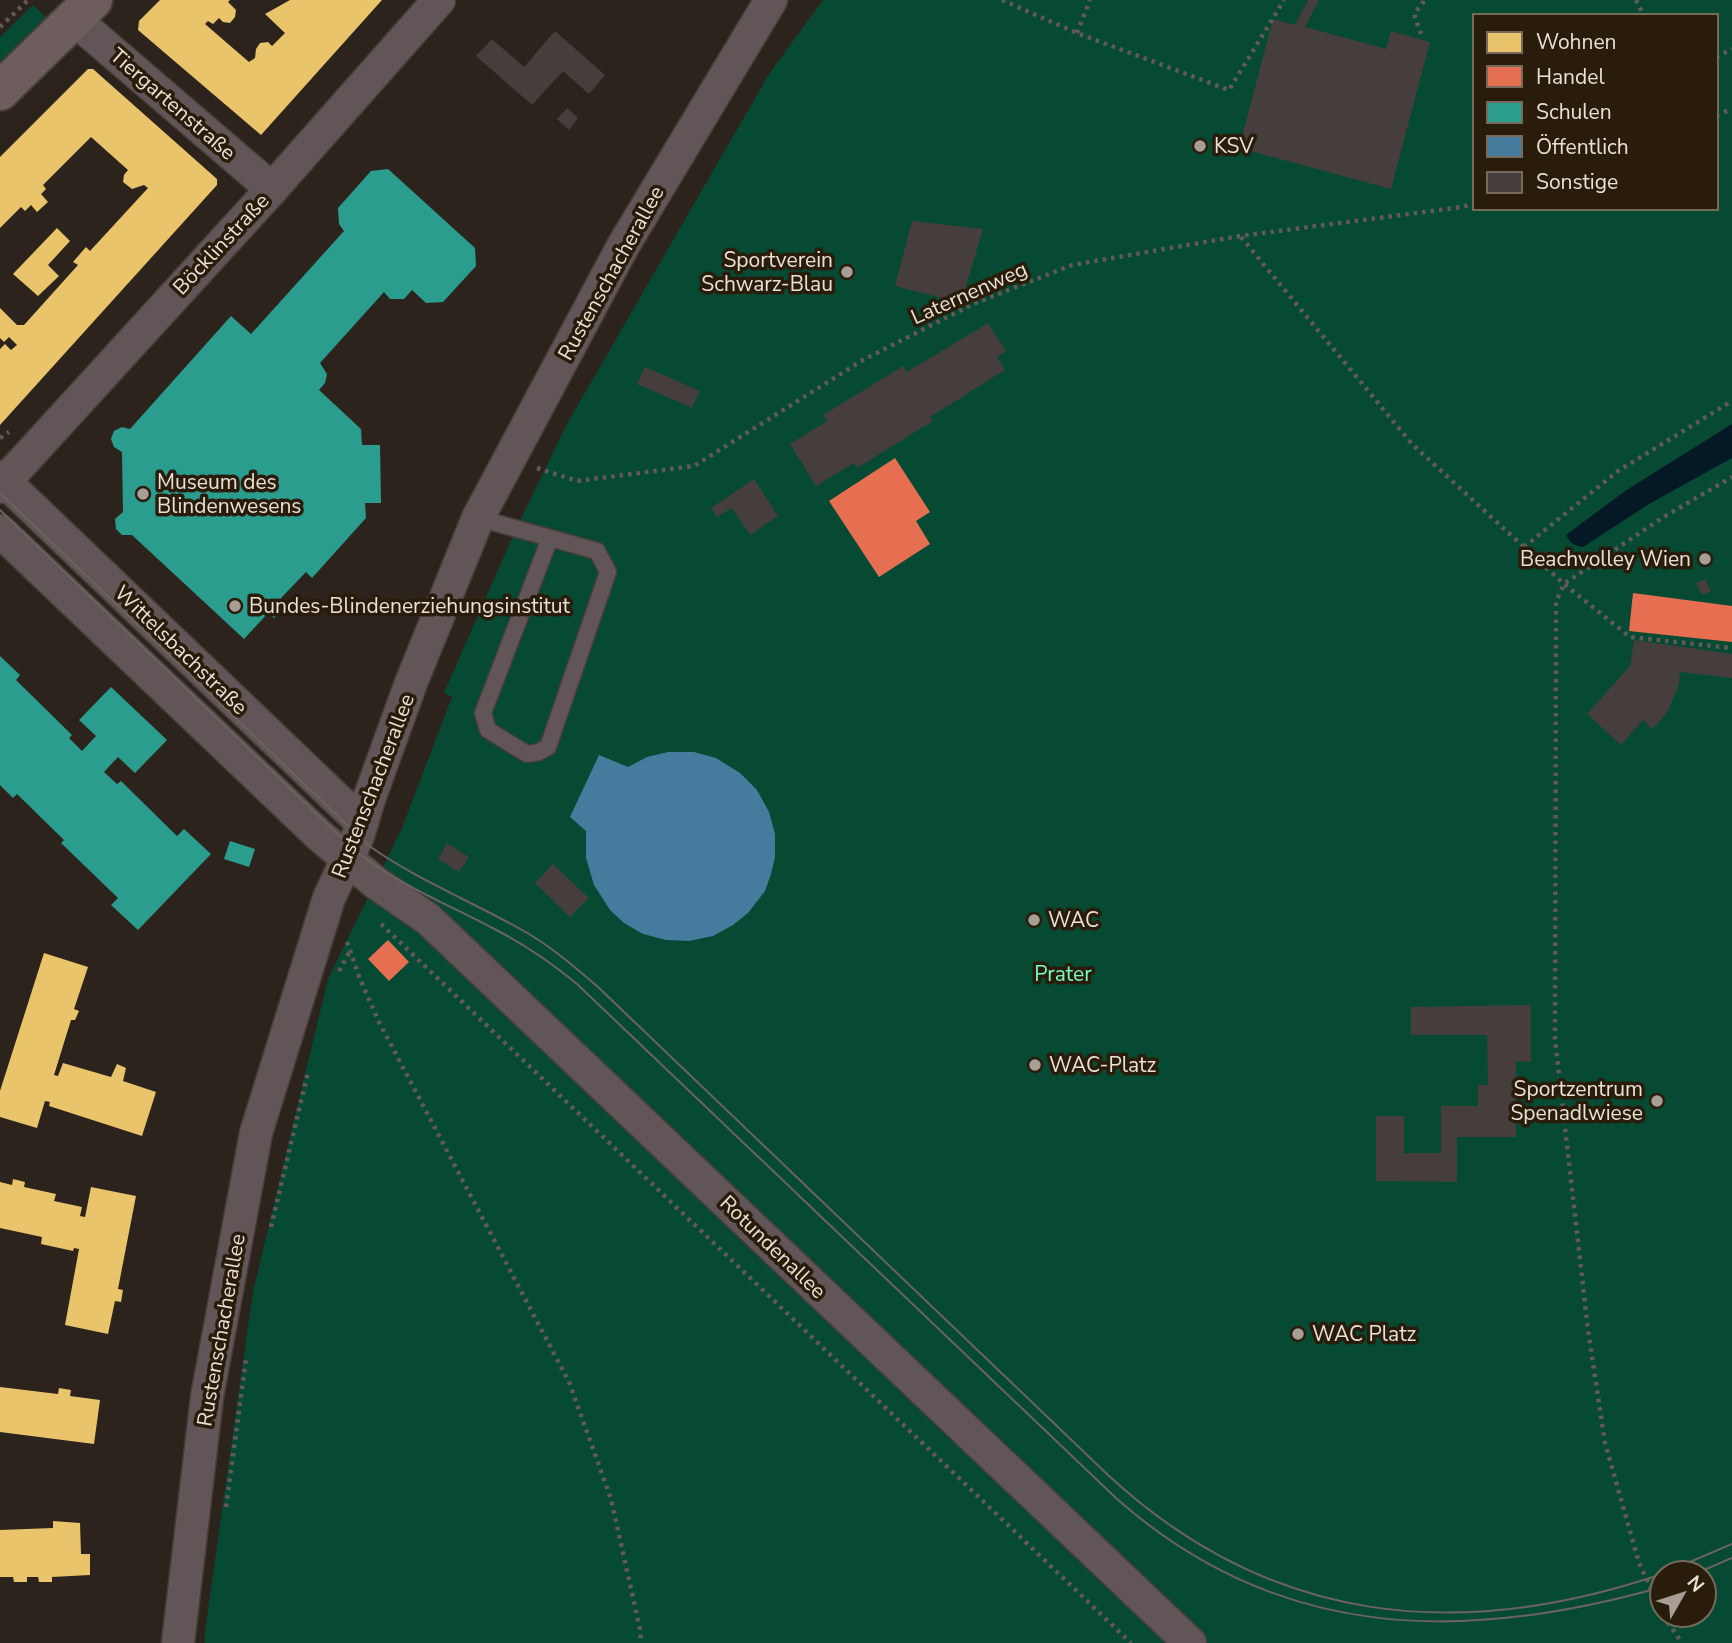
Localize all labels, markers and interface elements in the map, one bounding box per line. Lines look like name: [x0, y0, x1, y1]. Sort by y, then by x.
legend: [1473, 14, 1718, 210]
text: Wohnen: [1536, 28, 1617, 56]
street label: Tiergartenstraße: [104, 42, 242, 166]
text: Handel: [1536, 63, 1605, 91]
text: Schulen: [1536, 98, 1612, 126]
place label: KSV: [1214, 132, 1254, 160]
text: Öffentlich: [1536, 133, 1629, 161]
marker: KSV: [1192, 138, 1208, 154]
text: Sonstige: [1536, 168, 1618, 196]
street label: Rustenschacherallee: [551, 181, 671, 365]
street label: Böcklinstraße: [167, 187, 275, 301]
place label: Sportverein Schwarz-Blau: [701, 246, 833, 298]
street label: Laternenweg: [906, 255, 1032, 331]
marker: Sportverein Schwarz-Blau: [839, 264, 855, 280]
place label: Museum des Blindenwesens: [157, 468, 301, 520]
marker: Museum des Blindenwesens: [135, 486, 151, 502]
place label: Beachvolley Wien: [1520, 545, 1691, 573]
marker: Beachvolley Wien: [1697, 551, 1713, 567]
street label: Wittelsbachstraße: [108, 579, 254, 721]
place label: Bundes-Blindenerziehungsinstitut: [249, 592, 571, 620]
marker: Bundes-Blindenerziehungsinstitut: [227, 598, 243, 614]
street label: Rustenschacherallee: [325, 690, 421, 882]
place label: WAC: [1048, 906, 1099, 934]
marker: WAC: [1026, 912, 1042, 928]
park label: Prater: [1034, 960, 1092, 988]
place label: WAC-Platz: [1049, 1051, 1156, 1079]
marker: WAC-Platz: [1027, 1057, 1043, 1073]
place label: Sportzentrum Spenadlwiese: [1510, 1075, 1643, 1127]
marker: Sportzentrum Spenadlwiese: [1649, 1093, 1665, 1109]
street label: Rotundenallee: [714, 1189, 832, 1305]
street label: Rustenschacherallee: [190, 1232, 252, 1428]
place label: WAC Platz: [1312, 1320, 1417, 1348]
marker: WAC Platz: [1290, 1326, 1306, 1342]
north arrow: [1648, 1559, 1718, 1629]
text: N: [1681, 1570, 1710, 1598]

